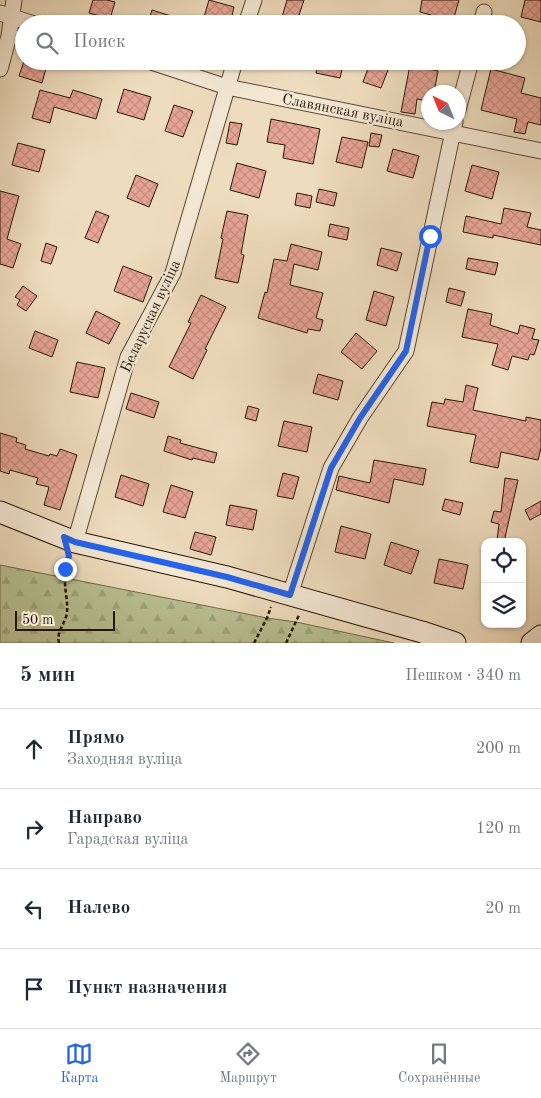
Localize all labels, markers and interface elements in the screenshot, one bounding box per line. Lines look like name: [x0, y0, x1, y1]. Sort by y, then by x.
search box: [15, 15, 526, 70]
icon: search: [33, 29, 61, 57]
text: Поиск: [73, 33, 125, 52]
north arrow: [421, 85, 466, 130]
street label: Славянская вуліца: [281, 92, 405, 131]
route start: [419, 225, 442, 248]
street label: Беларуская вуліца: [119, 258, 184, 375]
map controls: [481, 538, 526, 628]
button: locate: [481, 538, 526, 583]
route end: [54, 558, 77, 581]
button: layers: [481, 583, 526, 628]
scale bar: [15, 608, 115, 631]
text: 50 m: [22, 613, 53, 627]
text: 5 мин: [20, 665, 75, 686]
text: Пешком · 340 m: [405, 668, 521, 684]
text: Прямо: [67, 729, 125, 748]
icon: ahead: [20, 735, 48, 763]
text: 200 m: [476, 741, 521, 757]
text: Заходняя вуліца: [67, 752, 182, 768]
text: Направо: [67, 809, 142, 828]
icon: right: [20, 815, 48, 843]
text: 120 m: [476, 821, 521, 837]
text: Гарадская вуліца: [67, 832, 188, 848]
icon: left: [20, 895, 48, 923]
text: Налево: [67, 899, 130, 918]
text: 20 m: [485, 901, 521, 917]
icon: arrive: [20, 975, 48, 1003]
text: Пункт назначения: [67, 979, 227, 998]
tab: Карта: [61, 1040, 98, 1087]
tab: Маршрут: [219, 1040, 277, 1087]
tab: Сохранённые: [398, 1040, 480, 1087]

